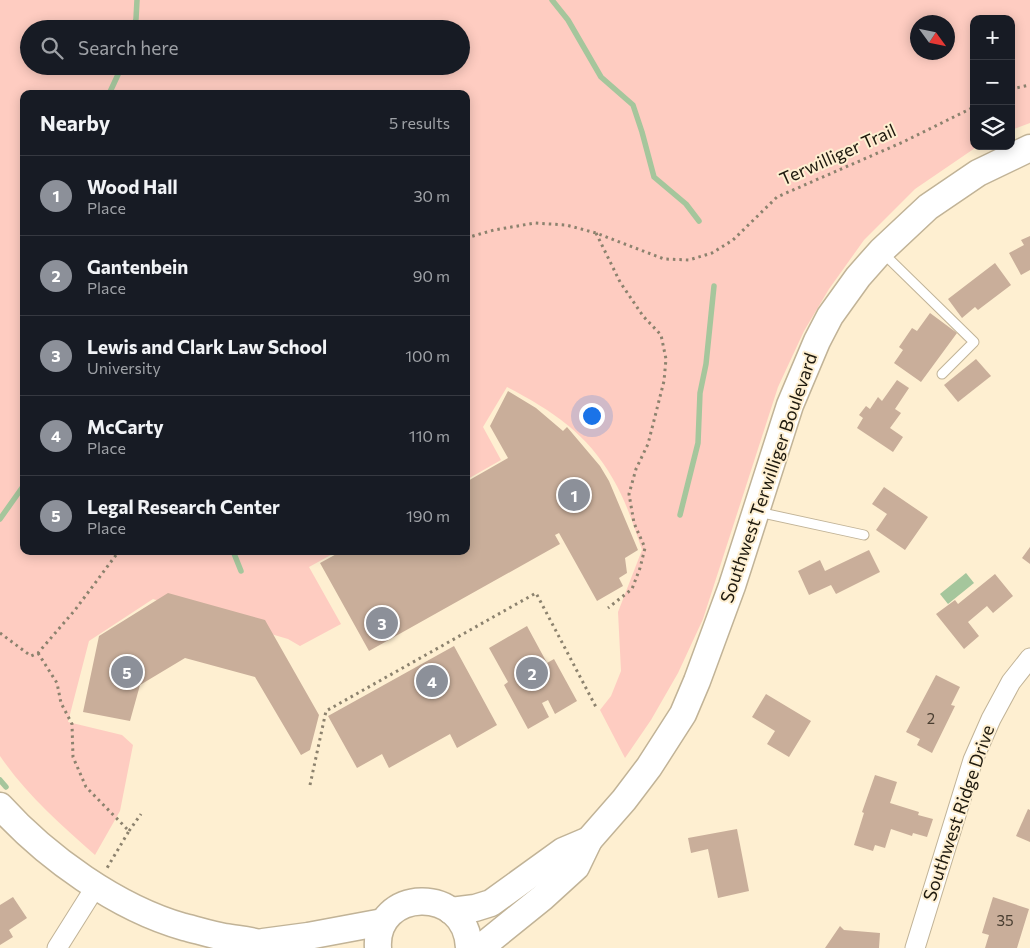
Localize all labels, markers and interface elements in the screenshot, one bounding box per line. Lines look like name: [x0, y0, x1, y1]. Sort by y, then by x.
north arrow: [910, 15, 955, 60]
map controls: [970, 15, 1015, 150]
button: +: [970, 15, 1015, 60]
search box: [20, 20, 470, 75]
icon: search: [38, 34, 66, 62]
text: Search here: [78, 36, 178, 59]
button: −: [970, 60, 1015, 105]
button: layers: [970, 105, 1015, 150]
text: Nearby: [40, 110, 110, 135]
text: 5 results: [389, 113, 450, 132]
street label: Terwilliger Trail: [776, 119, 899, 190]
text: Wood Hall: [87, 175, 178, 198]
text: 1: [52, 186, 60, 205]
text: 30 m: [413, 186, 450, 205]
text: Place: [87, 198, 126, 217]
text: Gantenbein: [87, 255, 188, 278]
text: 2: [51, 266, 61, 285]
text: 90 m: [413, 266, 450, 285]
text: Place: [87, 278, 126, 297]
text: Lewis and Clark Law School: [87, 335, 327, 358]
text: 3: [51, 346, 61, 365]
text: 100 m: [405, 346, 450, 365]
street label: Southwest Terwilliger Boulevard: [715, 350, 821, 605]
text: University: [87, 358, 161, 377]
your location: [579, 403, 605, 429]
text: McCarty: [87, 415, 164, 438]
text: 4: [51, 426, 61, 445]
text: 110 m: [409, 426, 450, 445]
text: Place: [87, 438, 126, 457]
pin: 1: [558, 476, 590, 514]
text: Legal Research Center: [87, 495, 280, 518]
text: 5: [51, 506, 61, 525]
text: 190 m: [406, 506, 450, 525]
text: Place: [87, 518, 126, 537]
pin: 3: [366, 604, 398, 642]
pin: 5: [111, 653, 143, 691]
pin: 2: [516, 654, 548, 692]
pin: 4: [416, 662, 448, 700]
house number: 2: [927, 709, 935, 727]
street label: Southwest Ridge Drive: [918, 722, 998, 903]
house number: 35: [996, 911, 1014, 929]

